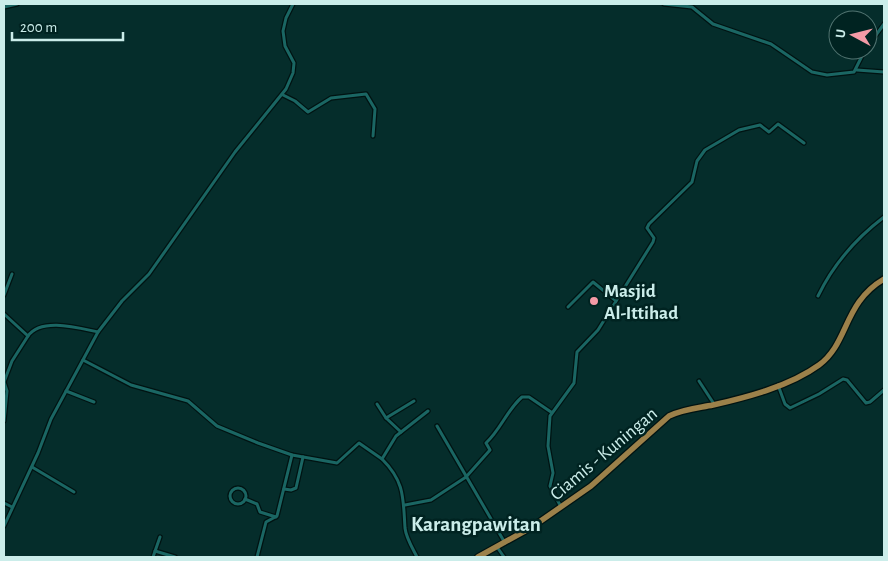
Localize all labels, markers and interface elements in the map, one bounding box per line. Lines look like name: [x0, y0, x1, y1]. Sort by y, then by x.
scale bar: [12, 10, 124, 42]
north arrow: [828, 10, 878, 60]
text: 200 m: [20, 20, 57, 35]
text: U: [834, 28, 849, 39]
place label: Masjid Al-Ittihad: [604, 282, 678, 323]
marker: Masjid Al-Ittihad: [588, 295, 600, 307]
street label: Ciamis - Kuningan: [547, 404, 661, 504]
district label: Karangpawitan: [411, 514, 541, 535]

